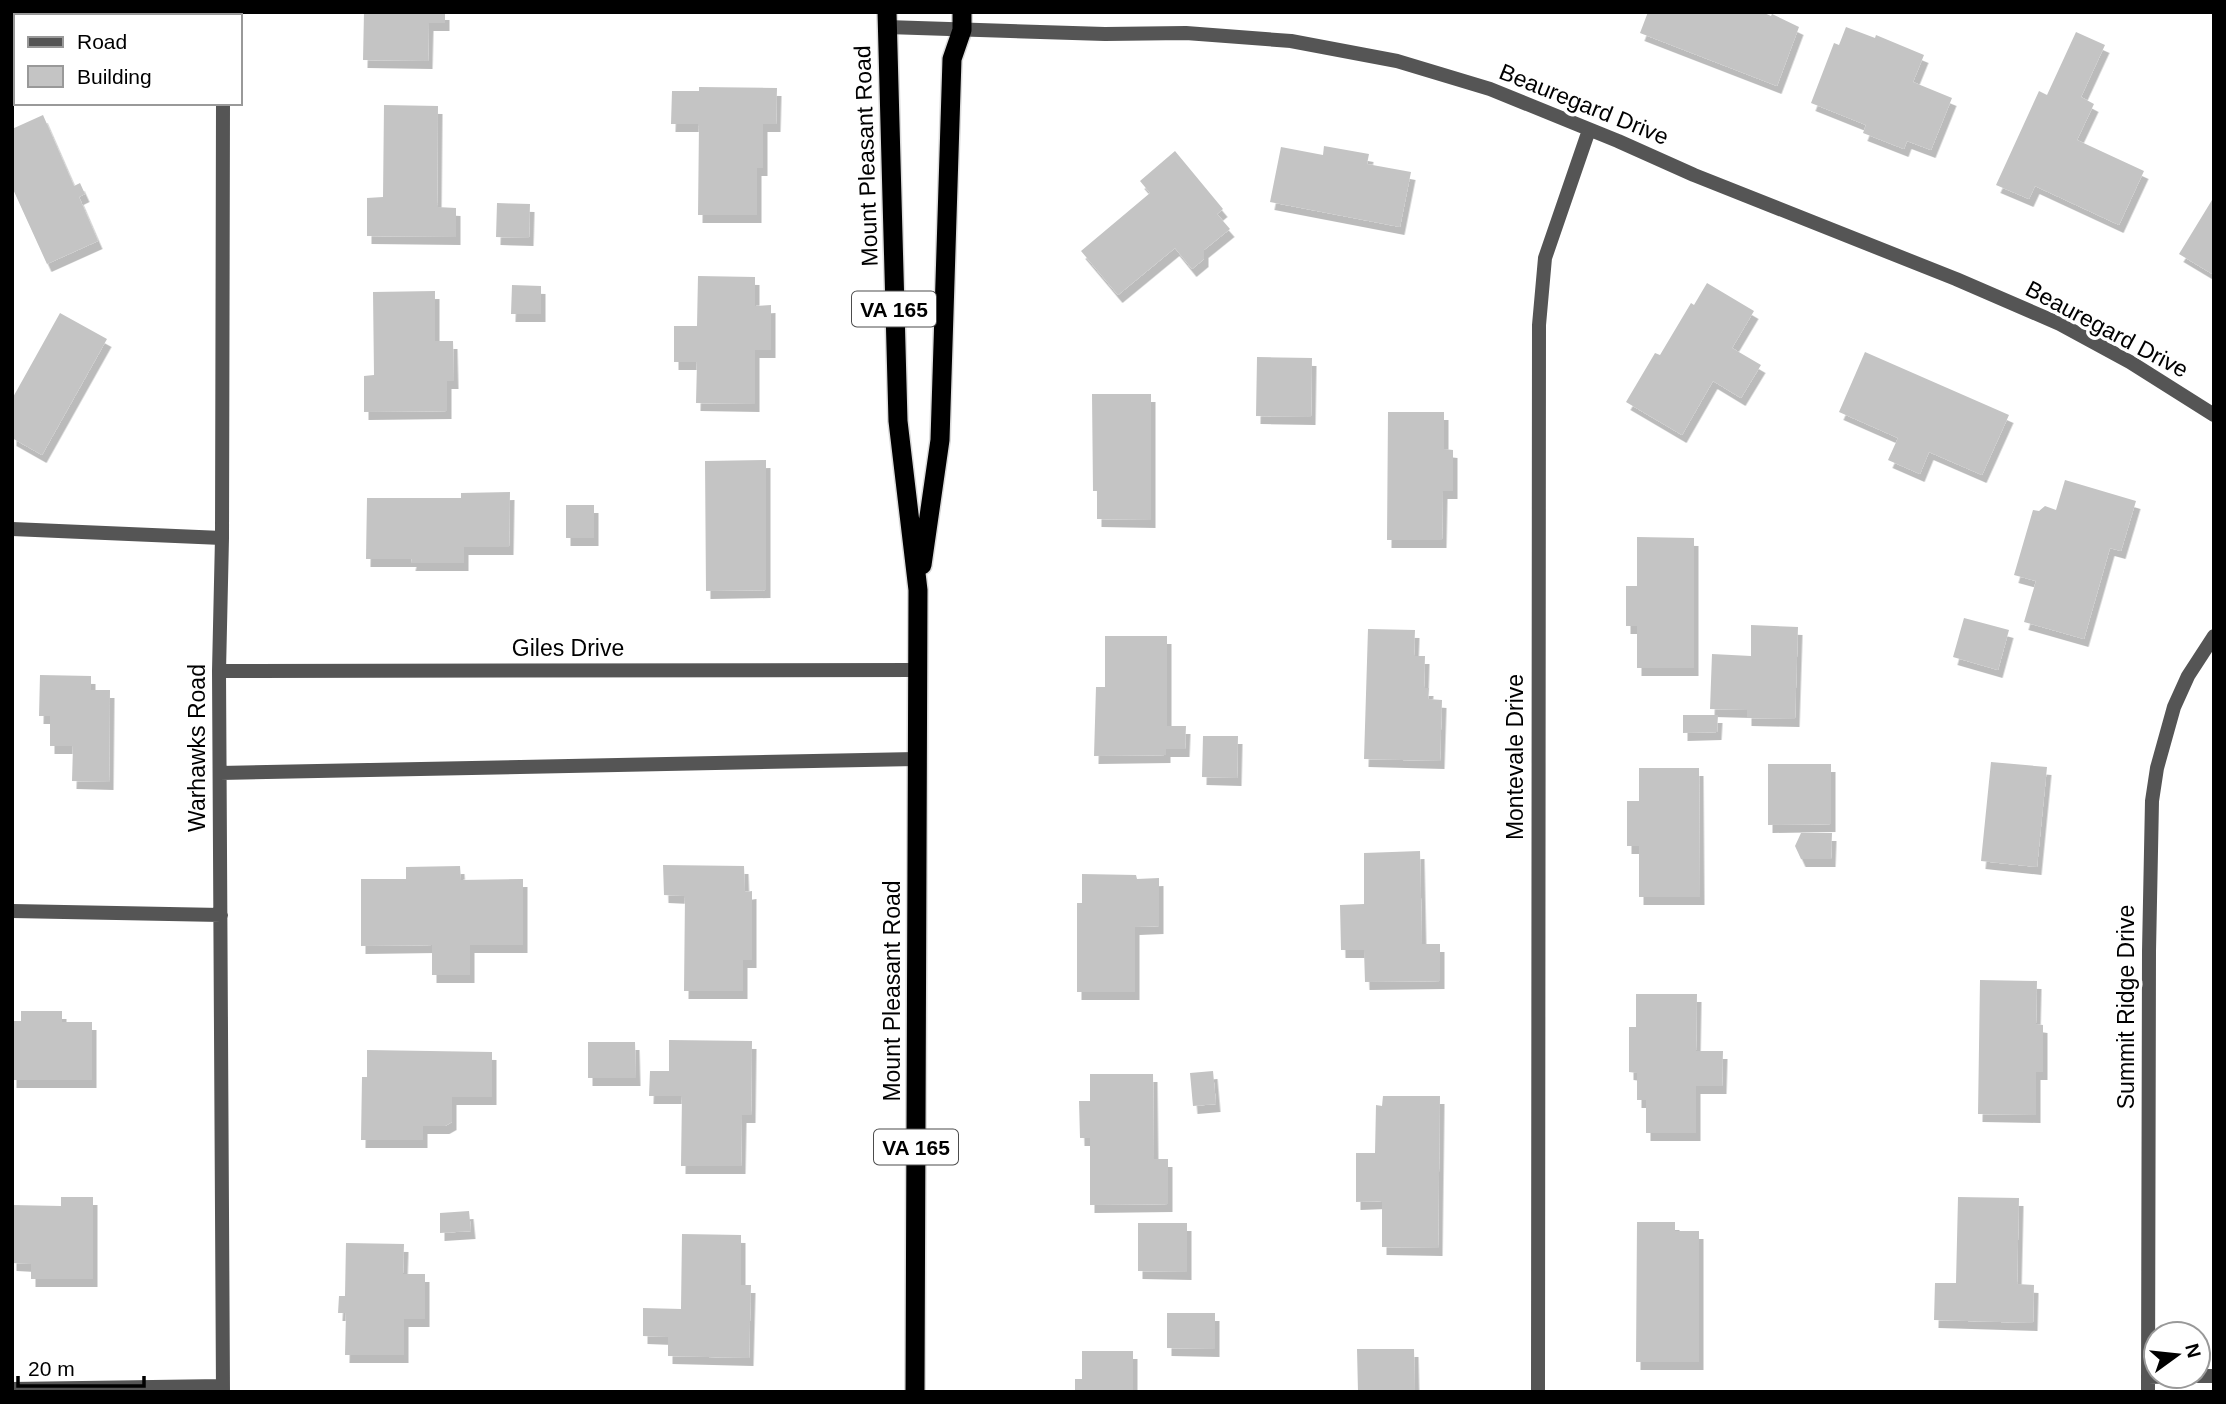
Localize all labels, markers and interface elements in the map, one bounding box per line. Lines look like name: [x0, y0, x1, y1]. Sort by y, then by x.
legend: [14, 14, 242, 105]
text: Road: [77, 30, 127, 53]
street label: Mount Pleasant Road: [849, 45, 883, 267]
street label: Beauregard Drive: [1496, 58, 1672, 150]
text: Building: [77, 65, 152, 88]
street label: Beauregard Drive: [2021, 275, 2193, 383]
road number: VA 165: [852, 292, 936, 326]
street label: Giles Drive: [512, 635, 624, 661]
street label: Warhawks Road: [184, 664, 210, 832]
street label: Montevale Drive: [1502, 674, 1528, 840]
street label: Mount Pleasant Road: [879, 880, 905, 1102]
street label: Summit Ridge Drive: [2113, 905, 2139, 1109]
road number: VA 165: [874, 1130, 958, 1164]
north arrow: [2142, 1320, 2212, 1390]
text: N: [2181, 1341, 2205, 1360]
scale bar: [18, 1344, 144, 1388]
text: 20 m: [28, 1357, 75, 1380]

